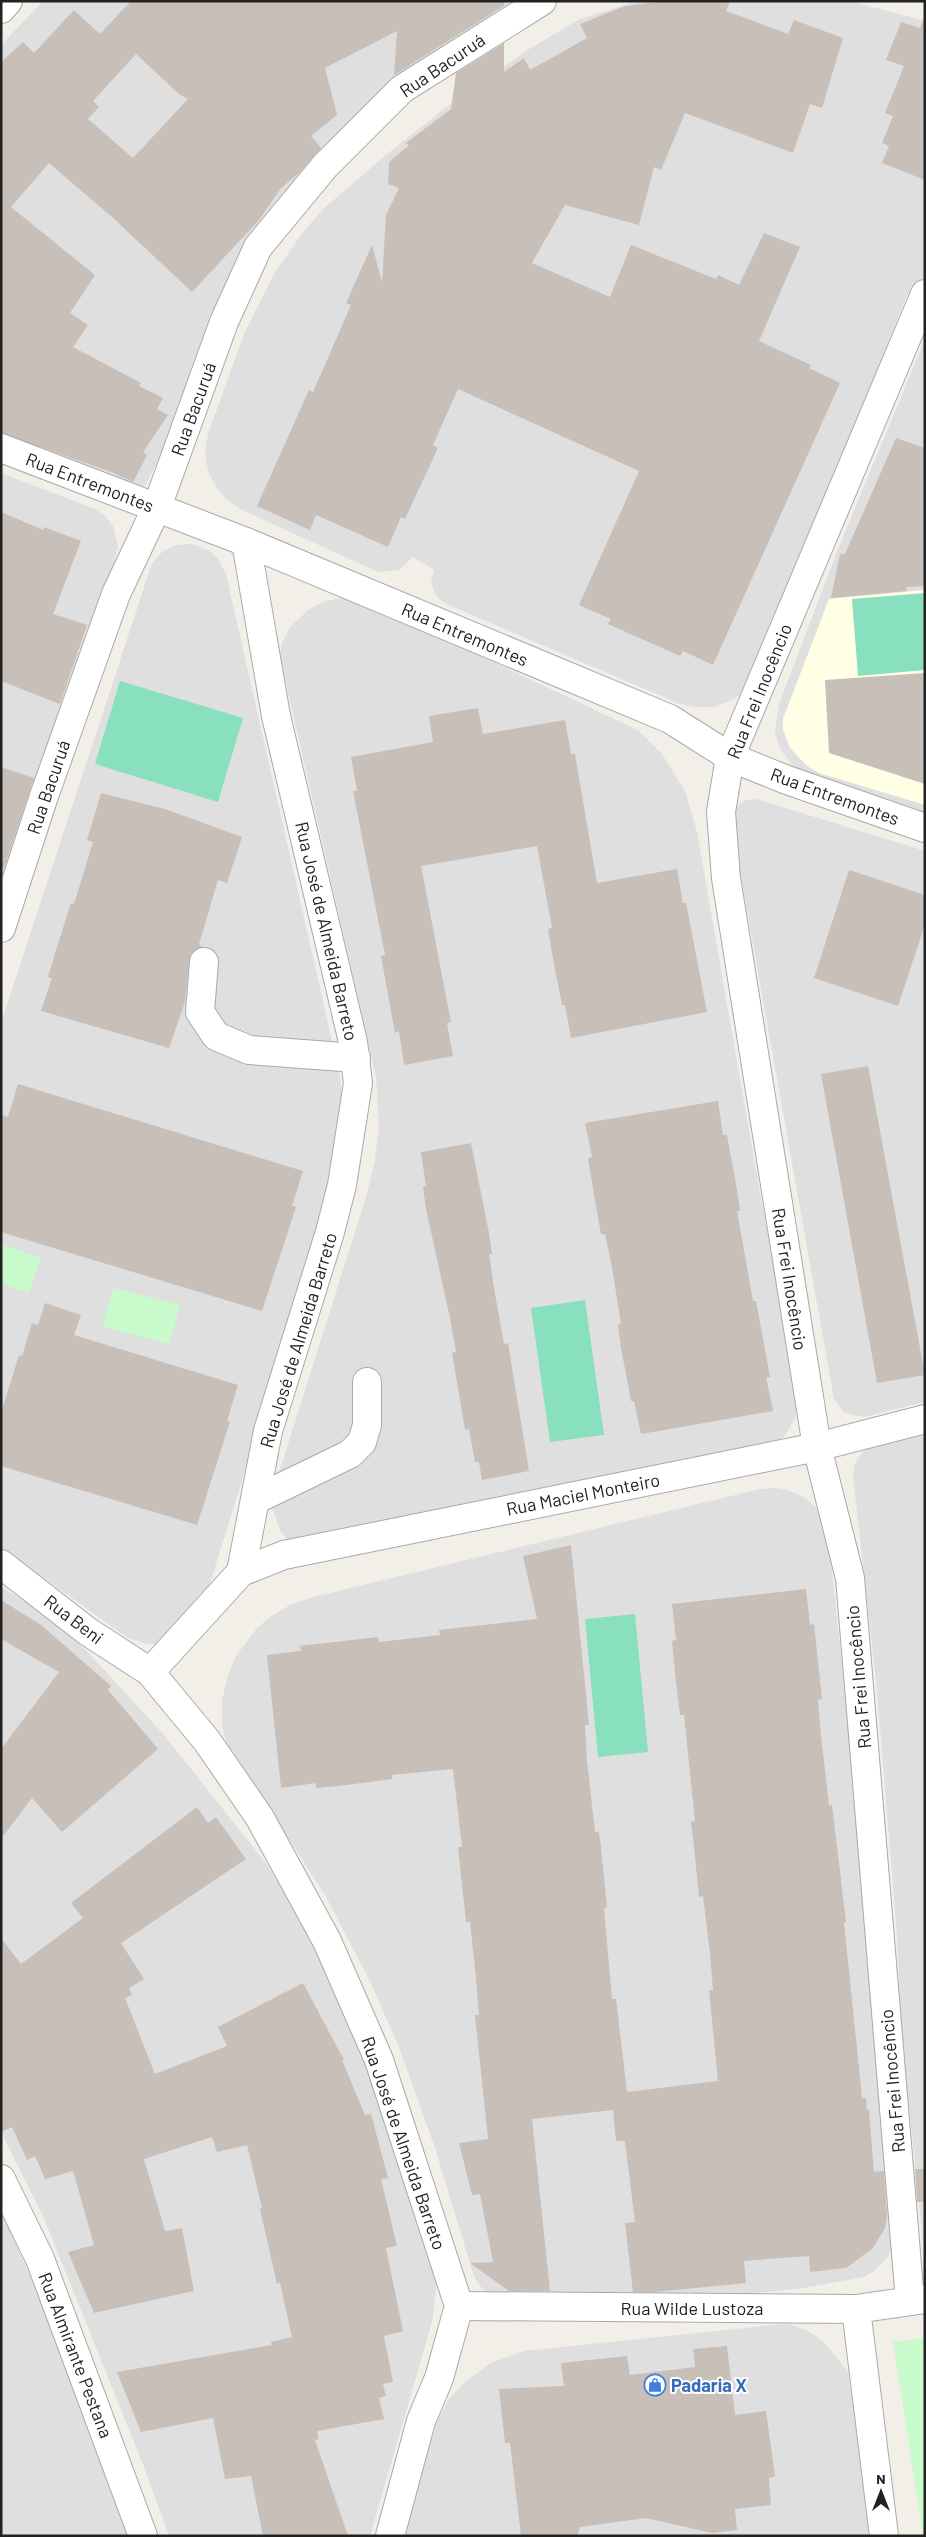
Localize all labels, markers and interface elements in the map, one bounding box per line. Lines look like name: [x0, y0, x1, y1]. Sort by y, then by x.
street label: Rua Bacuruá: [395, 28, 489, 102]
street label: Rua Bacuruá: [166, 359, 220, 459]
street label: Rua Entremontes: [23, 447, 157, 517]
street label: Rua Entremontes: [398, 597, 532, 671]
street label: Rua Frei Inocêncio: [722, 620, 796, 762]
street label: Rua Bacuruá: [22, 737, 74, 837]
street label: Rua Entremontes: [768, 763, 902, 829]
street label: Rua José de Almeida Barreto: [291, 819, 363, 1043]
street label: Rua Frei Inocêncio: [768, 1206, 812, 1352]
street label: Rua José de Almeida Barreto: [255, 1230, 341, 1450]
street label: Rua Maciel Monteiro: [504, 1468, 662, 1520]
street label: Rua Beni: [40, 1590, 108, 1648]
street label: Rua Frei Inocêncio: [841, 1604, 875, 1750]
street label: Rua Frei Inocêncio: [875, 2008, 909, 2154]
street label: Rua José de Almeida Barreto: [357, 2033, 451, 2253]
street label: Rua Almirante Pestana: [34, 2269, 118, 2441]
street label: Rua Wilde Lustoza: [621, 2297, 763, 2319]
shop icon: Padaria X: [643, 2373, 667, 2397]
place label: Padaria X: [671, 2374, 747, 2396]
north arrow: [856, 2467, 906, 2517]
text: N: [876, 2470, 886, 2487]

